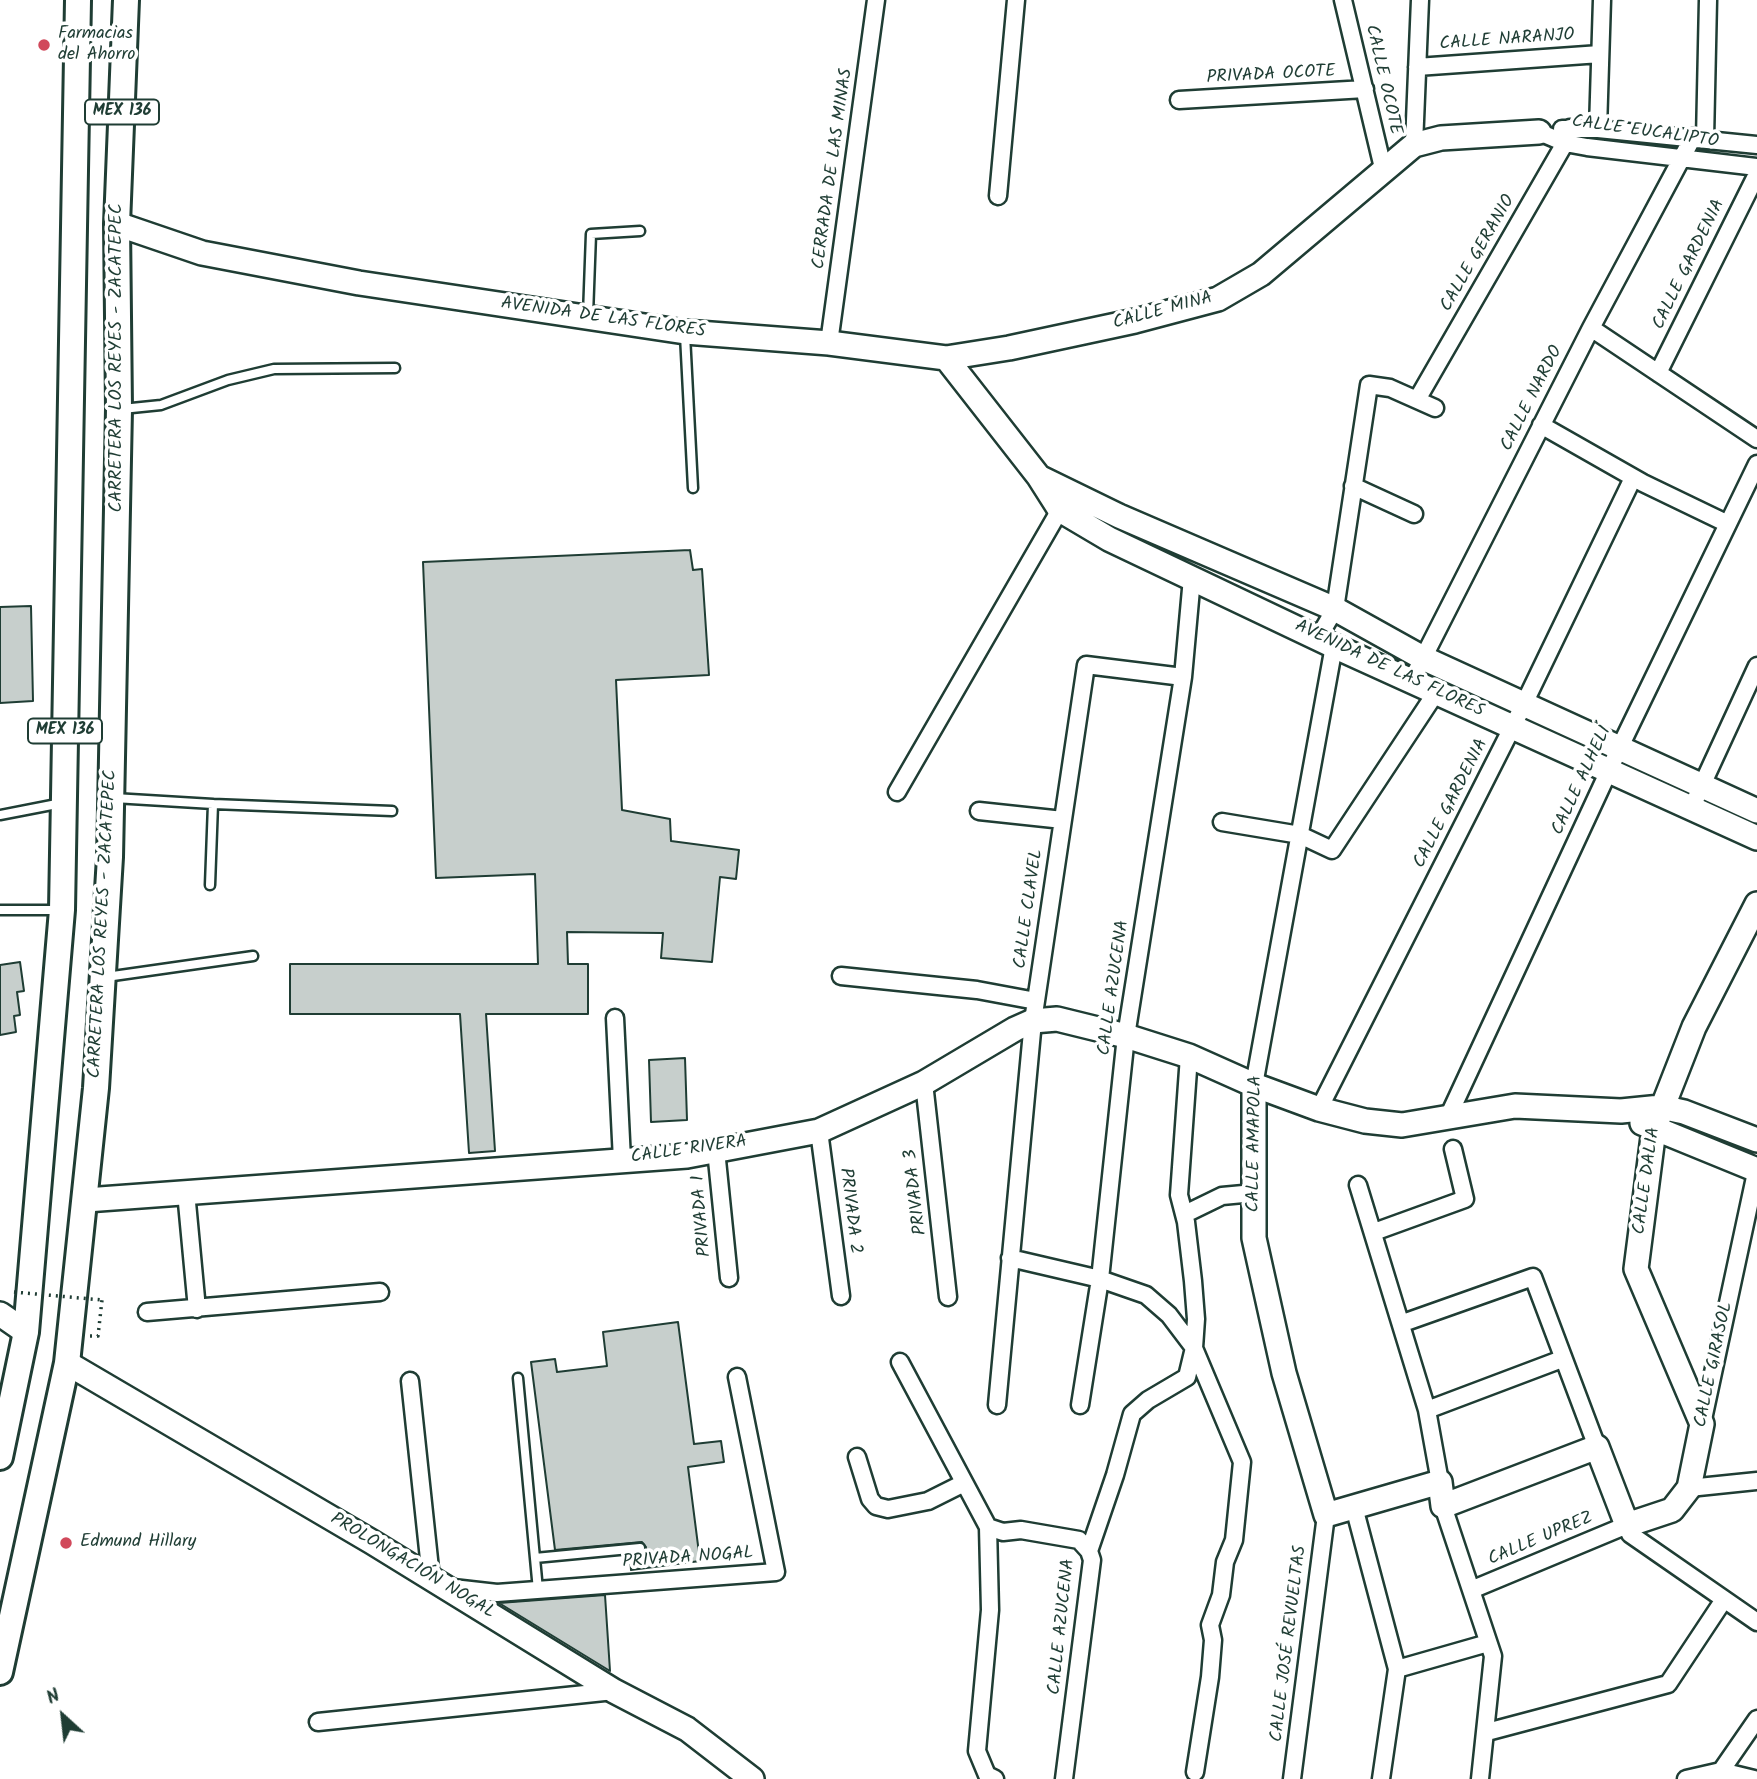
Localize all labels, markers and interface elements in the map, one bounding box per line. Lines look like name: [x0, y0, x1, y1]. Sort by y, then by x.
street label: CALLE OCOTE: [1359, 23, 1405, 137]
place label: Farmacias del Ahorro: [58, 24, 136, 66]
street label: CALLE NARANJO: [1439, 26, 1575, 56]
marker: Farmacias del Ahorro: [36, 37, 52, 53]
street label: PRIVADA OCOTE: [1206, 62, 1336, 90]
street label: CERRADA DE LAS MINAS: [809, 67, 859, 271]
road number: MEX 136: [85, 100, 159, 124]
street label: CALLE EUCALIPTO: [1570, 112, 1720, 154]
street label: CALLE GERANIO: [1437, 192, 1521, 316]
street label: CALLE GARDENIA: [1649, 196, 1731, 334]
street label: CARRETERA LOS REYES - ZACATEPEC: [107, 203, 129, 513]
street label: CALLE MINA: [1111, 288, 1215, 336]
street label: AVENIDA DE LAS FLORES: [499, 294, 707, 344]
street label: CALLE NARDO: [1497, 343, 1569, 455]
street label: AVENIDA DE LAS FLORES: [1291, 617, 1487, 723]
road number: MEX 136: [28, 718, 102, 744]
street label: CALLE ALHELÍ: [1548, 723, 1618, 839]
street label: CALLE GARDENIA: [1410, 736, 1494, 872]
street label: CARRETERA LOS REYES - ZACATEPEC: [85, 769, 123, 1079]
street label: CALLE CLAVEL: [1011, 848, 1049, 970]
street label: CALLE AZUCENA: [1095, 919, 1135, 1057]
street label: CALLE AMAPOLA: [1244, 1075, 1268, 1213]
street label: CALLE DALIA: [1630, 1126, 1666, 1236]
street label: CALLE RIVERA: [630, 1132, 748, 1170]
street label: PRIVADA 3: [901, 1148, 933, 1236]
street label: PRIVADA 2: [833, 1167, 865, 1255]
street label: PRIVADA 1: [689, 1174, 717, 1258]
street label: CALLE GIRASOL: [1691, 1300, 1739, 1430]
street label: CALLE UPREZ: [1485, 1508, 1597, 1572]
street label: PROLONGACIÓN NOGAL: [326, 1509, 498, 1625]
place label: Edmund Hillary: [80, 1532, 196, 1554]
marker: Edmund Hillary: [58, 1535, 74, 1551]
street label: PRIVADA NOGAL: [622, 1544, 754, 1574]
street label: CALLE JOSÉ REVUELTAS: [1267, 1545, 1313, 1743]
street label: CALLE AZUCENA: [1045, 1558, 1081, 1696]
north arrow: [28, 1681, 98, 1751]
text: N: [41, 1681, 66, 1713]

